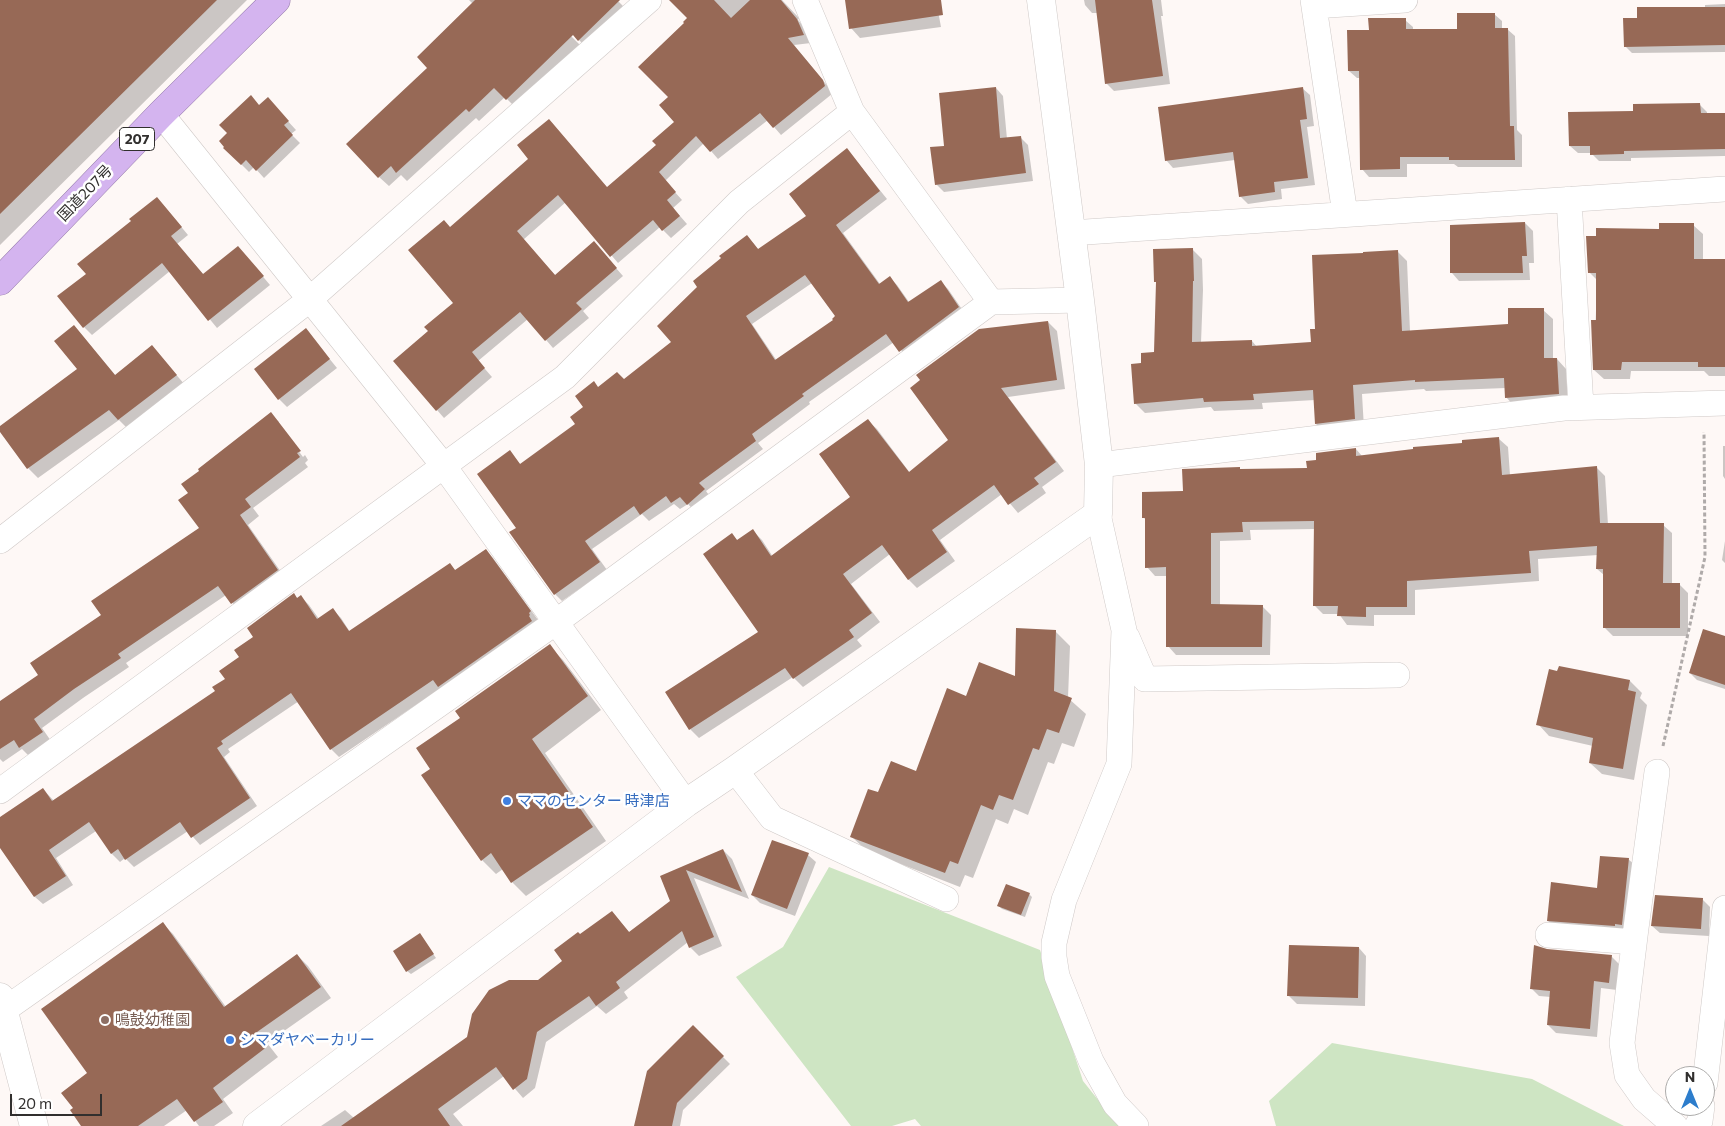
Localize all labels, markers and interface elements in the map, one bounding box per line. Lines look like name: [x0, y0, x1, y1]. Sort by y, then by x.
road number: 207: [120, 128, 154, 150]
street label: 国道207号: [54, 161, 116, 225]
place label: ママのセンター 時津店: [517, 792, 670, 810]
marker: ママのセンター 時津店: [501, 795, 513, 807]
place label: 鳴鼓幼稚園: [115, 1011, 190, 1029]
marker: 鳴鼓幼稚園: [99, 1014, 111, 1026]
place label: シマダヤベーカリー: [240, 1031, 375, 1049]
marker: シマダヤベーカリー: [224, 1034, 236, 1046]
north arrow: [1665, 1066, 1715, 1116]
text: N: [1685, 1068, 1695, 1085]
scale bar: [12, 1084, 105, 1116]
text: 20 m: [18, 1094, 52, 1112]

